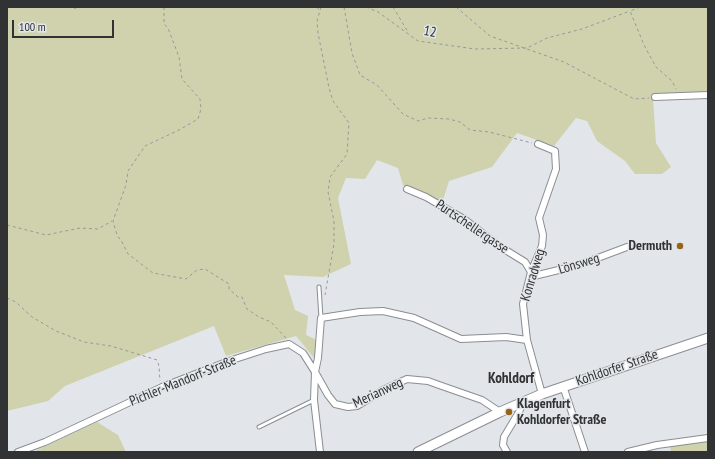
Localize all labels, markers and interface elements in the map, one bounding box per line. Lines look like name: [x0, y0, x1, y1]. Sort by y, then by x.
scale bar: [14, 12, 116, 38]
text: 100 m: [19, 19, 46, 34]
street label: 12: [422, 23, 438, 41]
street label: Purtschellergasse: [432, 196, 512, 258]
place label: Dermuth: [629, 238, 672, 254]
marker: Dermuth: [675, 241, 685, 251]
street label: Konradweg: [517, 247, 549, 303]
street label: Lönsweg: [556, 250, 602, 278]
street label: Kohldorfer Straße: [574, 346, 660, 390]
street label: Pichler-Mandorf-Straße: [127, 352, 239, 410]
district label: Kohldorf: [488, 370, 534, 388]
street label: Merianweg: [350, 374, 406, 412]
place label: Klagenfurt Kohldorfer Straße: [517, 396, 606, 428]
marker: Klagenfurt Kohldorfer Straße: [504, 407, 514, 417]

